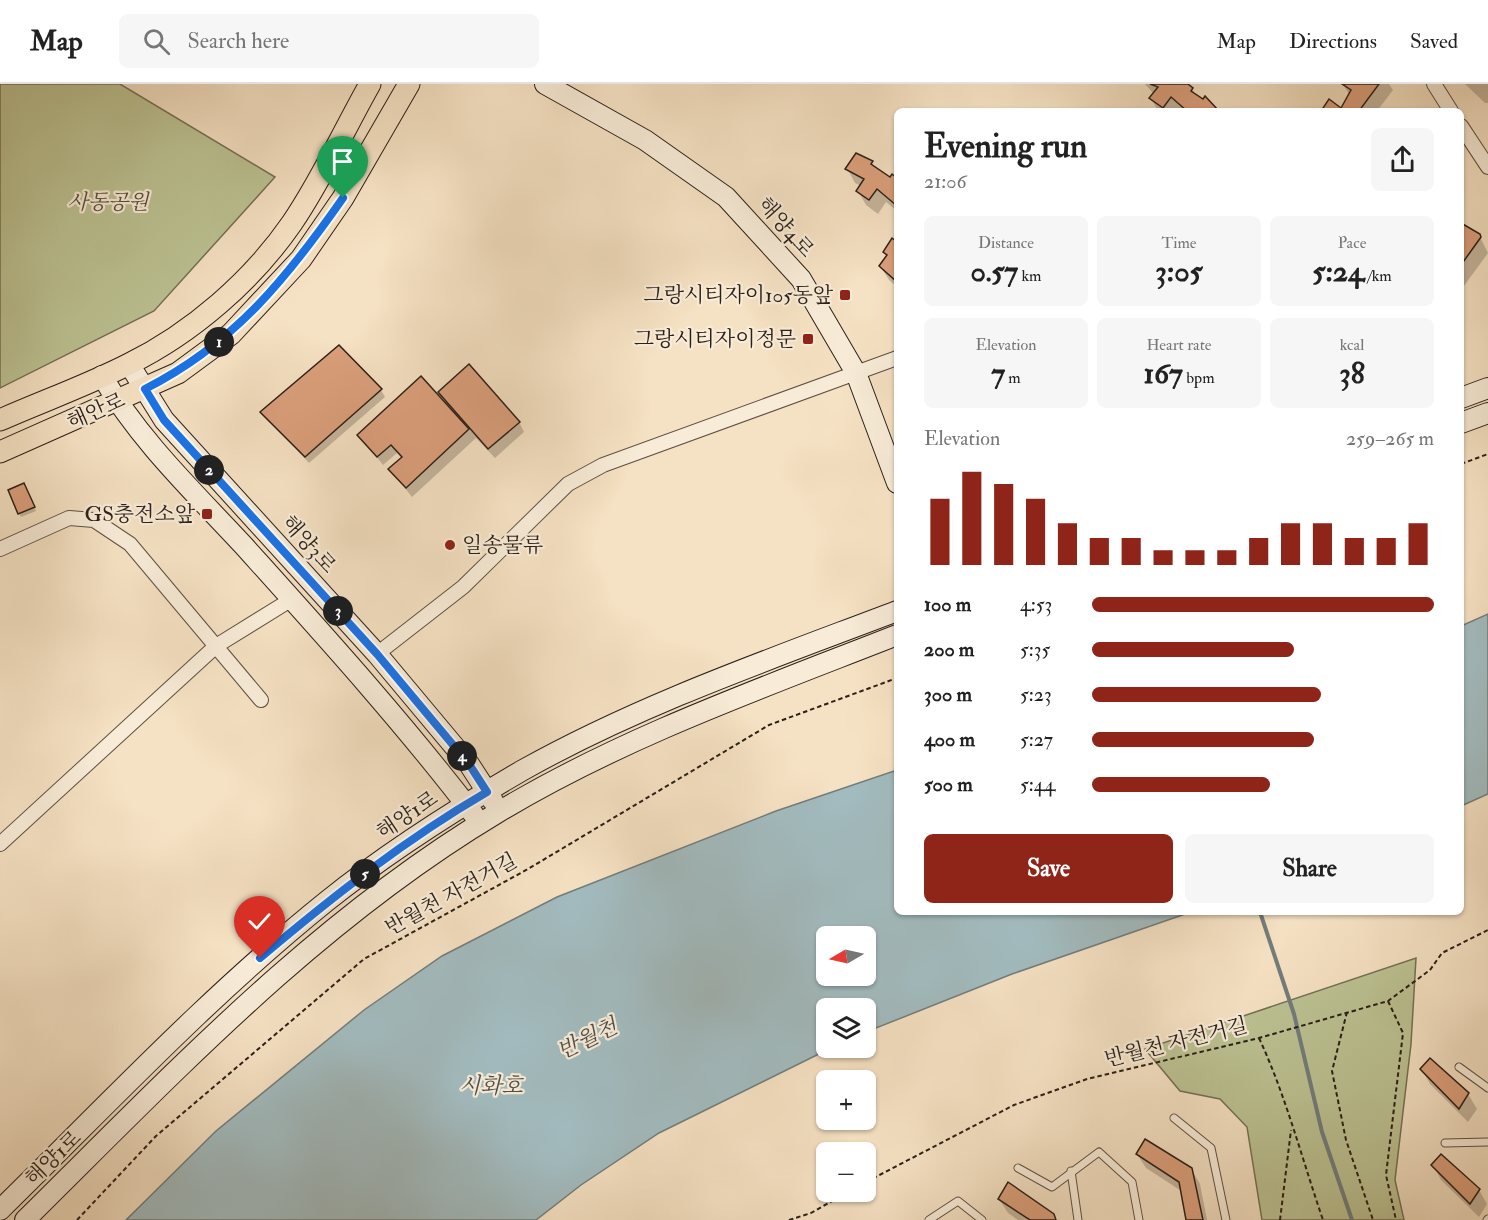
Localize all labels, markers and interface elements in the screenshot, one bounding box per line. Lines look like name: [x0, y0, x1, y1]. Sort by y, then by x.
search box: [119, 14, 539, 68]
text: Map: [30, 24, 83, 59]
icon: search: [140, 25, 173, 58]
text: Search here: [188, 27, 289, 55]
text: Map: [1216, 28, 1256, 55]
text: Directions: [1289, 28, 1377, 55]
text: Saved: [1410, 28, 1458, 55]
text: Evening run: [924, 126, 1087, 167]
button: share: [1371, 128, 1434, 191]
pin: [317, 136, 368, 198]
icon: arrive: [326, 145, 359, 178]
text: 21:06: [924, 169, 967, 194]
park label: 사동공원: [67, 189, 150, 216]
street label: 해양4로: [751, 191, 820, 263]
text: Distance: [978, 233, 1034, 253]
text: Time: [1162, 233, 1196, 253]
text: Pace: [1338, 233, 1366, 253]
text: 0.57: [970, 253, 1018, 290]
text: 3:05: [1155, 253, 1203, 290]
text: 5:24: [1312, 253, 1364, 290]
text: km: [1018, 266, 1042, 286]
text: /km: [1364, 266, 1392, 286]
place label: 그랑시티자이105동앞: [643, 282, 834, 309]
marker: 그랑시티자이105동앞: [838, 288, 852, 302]
place label: 그랑시티자이정문: [634, 326, 796, 353]
pin: 1: [204, 327, 234, 357]
text: 1: [216, 332, 222, 352]
marker: 그랑시티자이정문: [801, 332, 815, 346]
text: Elevation: [976, 335, 1036, 355]
text: Heart rate: [1146, 335, 1212, 355]
text: kcal: [1340, 335, 1364, 355]
text: 7: [991, 355, 1005, 392]
text: 167: [1143, 355, 1183, 392]
text: 38: [1339, 355, 1365, 392]
text: m: [1005, 368, 1021, 388]
text: bpm: [1183, 368, 1215, 388]
street label: 해안로: [63, 387, 129, 436]
text: Elevation: [924, 426, 1000, 451]
text: 259–265 m: [1346, 426, 1434, 451]
pin: 2: [194, 455, 224, 485]
text: 2: [205, 460, 213, 480]
place label: GS충전소앞: [85, 501, 196, 528]
marker: GS충전소앞: [200, 507, 214, 521]
street label: 해양3로: [276, 510, 342, 579]
place label: 일송물류: [462, 532, 543, 559]
marker: 일송물류: [443, 538, 457, 552]
text: 100 m: [924, 592, 971, 617]
text: 4:53: [1020, 592, 1052, 617]
pin: 3: [323, 596, 353, 626]
text: 3: [335, 601, 341, 621]
text: 200 m: [924, 637, 974, 662]
text: 5:35: [1020, 637, 1050, 662]
text: 300 m: [924, 682, 972, 707]
text: 5:23: [1020, 682, 1052, 707]
text: 400 m: [924, 727, 975, 752]
text: 5:27: [1020, 727, 1053, 752]
pin: 4: [447, 741, 477, 771]
text: 4: [458, 746, 466, 766]
text: 500 m: [924, 772, 973, 797]
text: 5:44: [1020, 772, 1055, 797]
street label: 해양1로: [371, 785, 443, 846]
button: Save: [924, 834, 1173, 903]
button: Share: [1185, 834, 1434, 903]
street label: 반월천 자전거길: [381, 847, 522, 942]
pin: 5: [350, 859, 380, 889]
text: 5: [361, 864, 369, 884]
pin: [234, 896, 285, 958]
icon: check: [243, 905, 276, 938]
north arrow: [816, 926, 876, 986]
map controls: [816, 926, 876, 1202]
button: layers: [816, 998, 876, 1058]
water label: 반월천: [553, 1012, 624, 1065]
street label: 반월천 자전거길: [1102, 1012, 1250, 1073]
button: +: [816, 1070, 876, 1130]
water label: 시화호: [459, 1072, 525, 1100]
street label: 해양1로: [19, 1125, 87, 1192]
button: −: [816, 1142, 876, 1202]

